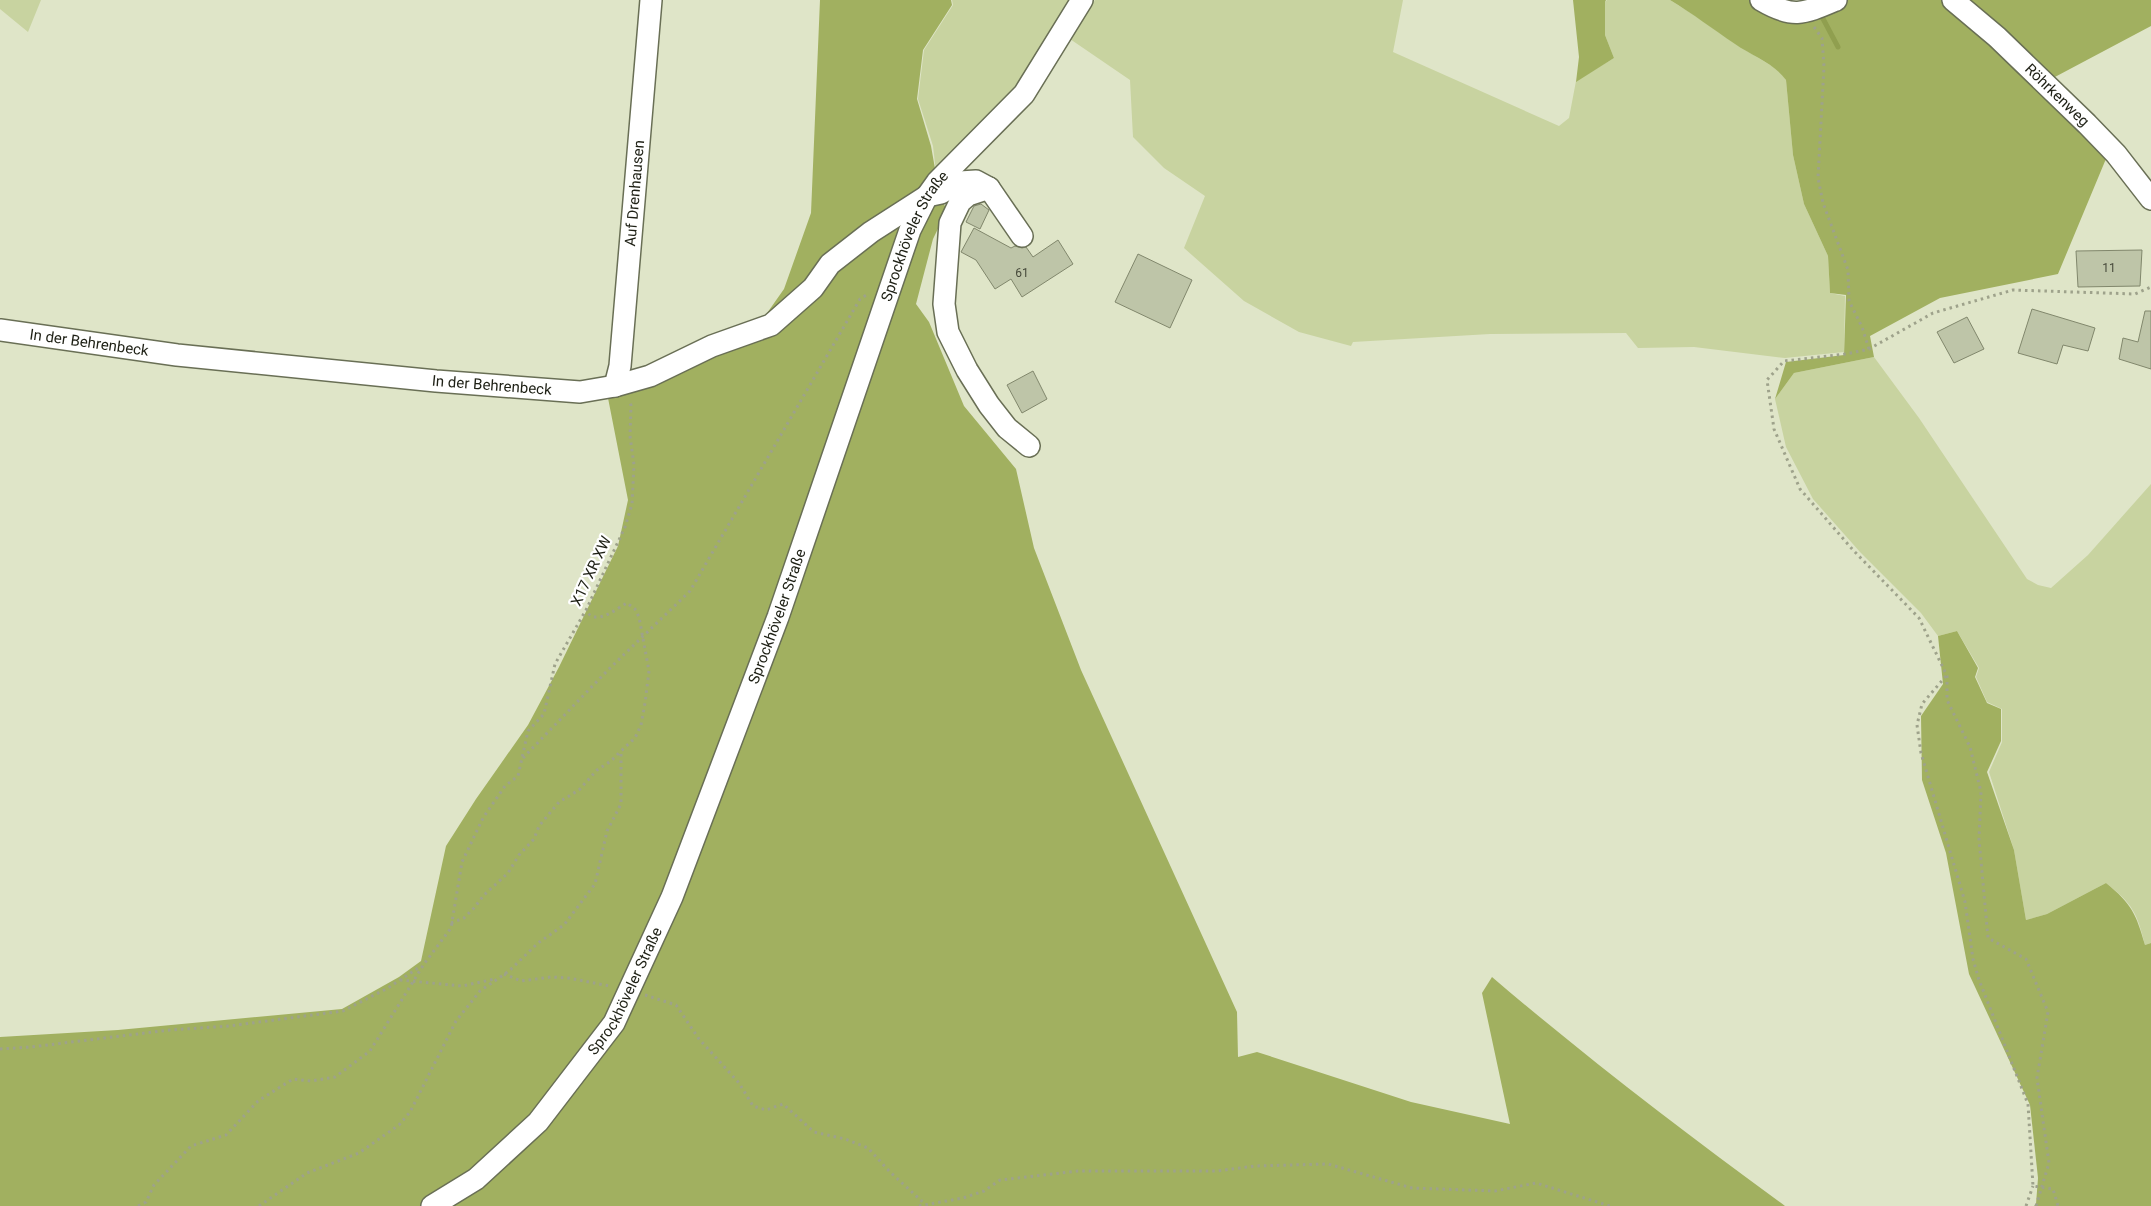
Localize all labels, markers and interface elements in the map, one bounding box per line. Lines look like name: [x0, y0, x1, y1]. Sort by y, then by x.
street label: Röhrkenweg: [2021, 60, 2093, 130]
street label: Auf Drenhausen: [621, 139, 648, 247]
street label: Sprockhöveler Straße: [877, 167, 952, 304]
house number: 11: [2102, 261, 2116, 275]
house number: 61: [1015, 266, 1029, 280]
street label: In der Behrenbeck: [28, 325, 150, 360]
street label: In der Behrenbeck: [431, 372, 553, 399]
street label: X17 XR XW: [567, 533, 615, 609]
street label: Sprockhöveler Straße: [744, 546, 810, 687]
street label: Sprockhöveler Straße: [584, 924, 666, 1058]

